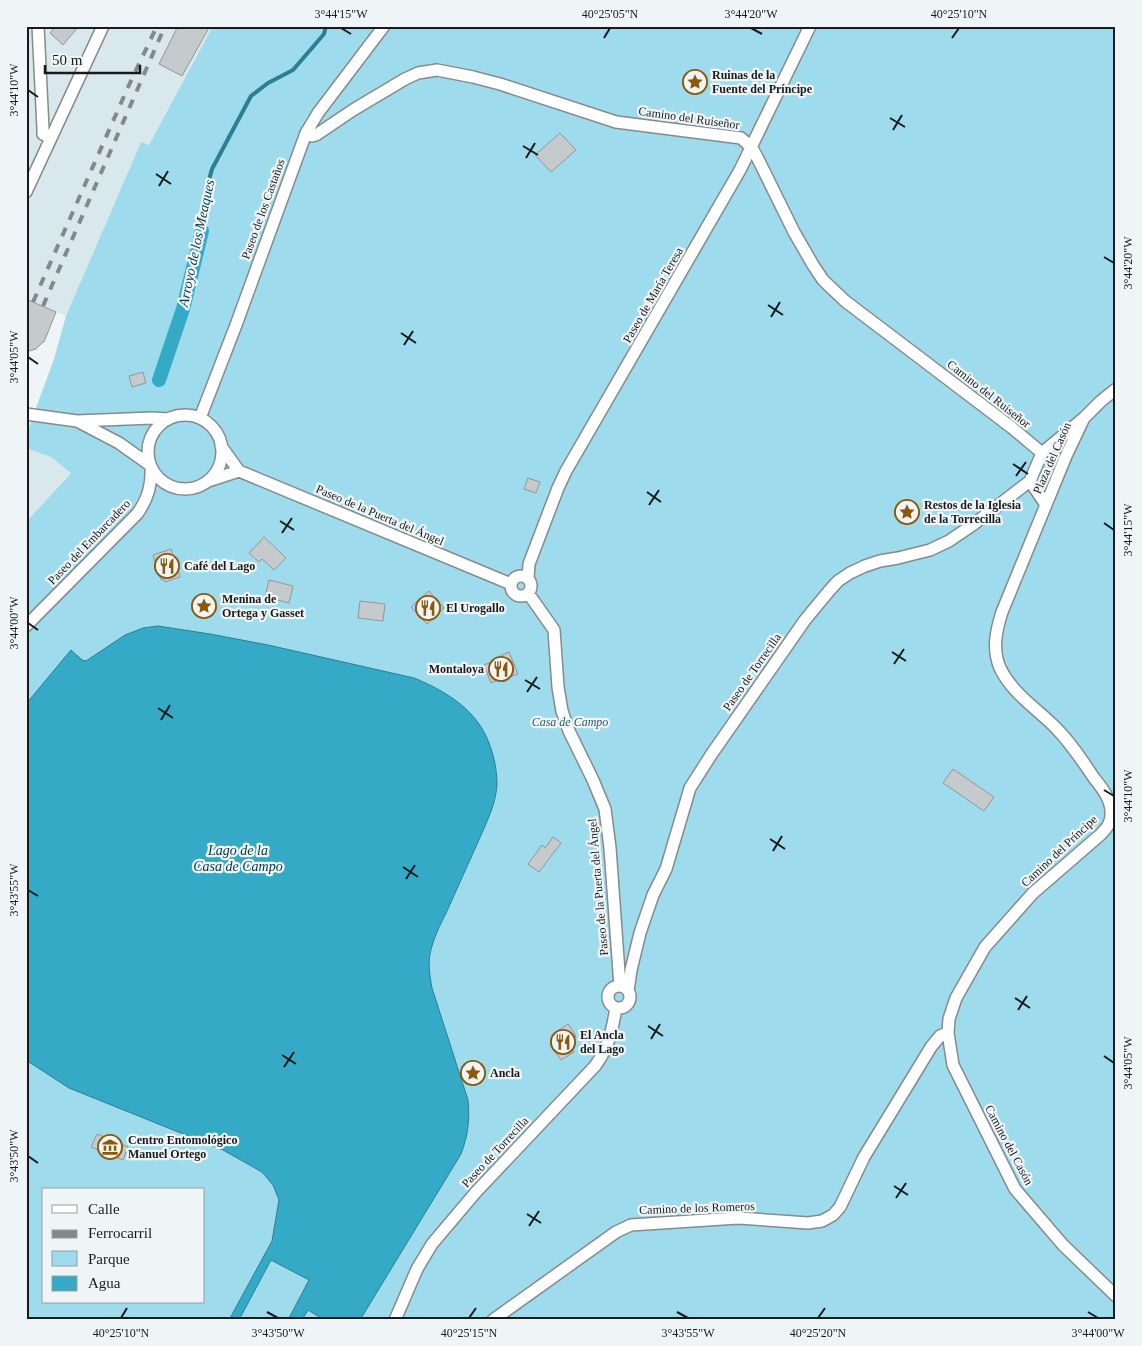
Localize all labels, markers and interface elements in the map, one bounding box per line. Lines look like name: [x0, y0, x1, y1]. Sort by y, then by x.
text: 3°44'15"W: [314, 7, 368, 21]
text: 40°25'05"N: [582, 7, 639, 21]
text: 3°44'20"W: [724, 7, 778, 21]
text: 40°25'10"N: [931, 7, 988, 21]
scale bar: [45, 42, 140, 74]
text: 50 m: [52, 52, 83, 68]
text: 3°44'10"W: [7, 63, 21, 117]
place label: Ruinas de la Fuente del Príncipe: [712, 68, 813, 96]
place icon: Ruinas de la Fuente del Príncipe: [682, 69, 708, 95]
street label: Camino del Ruiseñor: [638, 104, 740, 132]
street label: Paseo de los Castaños: [238, 157, 288, 261]
water label: Arroyo de los Meaques: [175, 178, 217, 309]
text: 3°44'20"W: [1121, 236, 1135, 290]
street label: Paseo de María Teresa: [620, 244, 686, 345]
text: 3°44'05"W: [7, 330, 21, 384]
street label: Camino del Ruiseñor: [945, 357, 1033, 431]
street label: Plaza del Casón: [1030, 420, 1074, 496]
street label: Paseo de la Puerta del Ángel: [314, 482, 447, 549]
street label: Paseo del Embarcadero: [45, 497, 133, 587]
place label: Restos de la Iglesia de la Torrecilla: [924, 498, 1021, 526]
place icon: Restos de la Iglesia de la Torrecilla: [894, 499, 920, 525]
text: 3°44'15"W: [1121, 503, 1135, 557]
restaurant icon: Café del Lago: [154, 553, 180, 579]
place label: Café del Lago: [184, 559, 255, 573]
place label: Menina de Ortega y Gasset: [222, 592, 304, 620]
place icon: Menina de Ortega y Gasset: [191, 593, 217, 619]
restaurant icon: El Urogallo: [415, 595, 441, 621]
text: 3°44'00"W: [7, 596, 21, 650]
place label: El Urogallo: [446, 601, 505, 615]
street label: Paseo de Torrecilla: [720, 630, 784, 714]
restaurant icon: Montaloya: [488, 656, 514, 682]
place label: Montaloya: [429, 662, 484, 676]
park label: Casa de Campo: [532, 715, 608, 729]
text: 3°44'10"W: [1121, 769, 1135, 823]
street label: Camino del Príncipe: [1018, 812, 1100, 890]
street label: Paseo de la Puerta del Ángel: [585, 817, 611, 956]
water label: Lago de la Casa de Campo: [193, 843, 283, 874]
text: 3°43'55"W: [7, 863, 21, 917]
place label: El Ancla del Lago: [580, 1028, 624, 1056]
restaurant icon: El Ancla del Lago: [550, 1029, 576, 1055]
text: 3°44'05"W: [1121, 1036, 1135, 1090]
place icon: Ancla: [460, 1060, 486, 1086]
place label: Ancla: [490, 1066, 520, 1080]
street label: Camino del Casón: [982, 1103, 1036, 1187]
street label: Paseo de Torrecilla: [459, 1113, 532, 1190]
text: 3°43'50"W: [7, 1129, 21, 1183]
place label: Centro Entomológico Manuel Ortego: [128, 1133, 237, 1161]
museum icon: Centro Entomológico Manuel Ortego: [97, 1134, 123, 1160]
legend: [42, 1188, 205, 1304]
street label: Camino de los Romeros: [639, 1199, 755, 1217]
text: Calle: [88, 1201, 120, 1217]
text: Ferrocarril: [88, 1225, 152, 1241]
text: Parque: [88, 1251, 130, 1267]
text: Agua: [88, 1275, 121, 1291]
text: 40°25'10"N: [93, 1326, 150, 1340]
text: 3°43'50"W: [251, 1326, 305, 1340]
text: 40°25'15"N: [441, 1326, 498, 1340]
text: 3°43'55"W: [661, 1326, 715, 1340]
text: 40°25'20"N: [790, 1326, 847, 1340]
text: 3°44'00"W: [1071, 1326, 1125, 1340]

